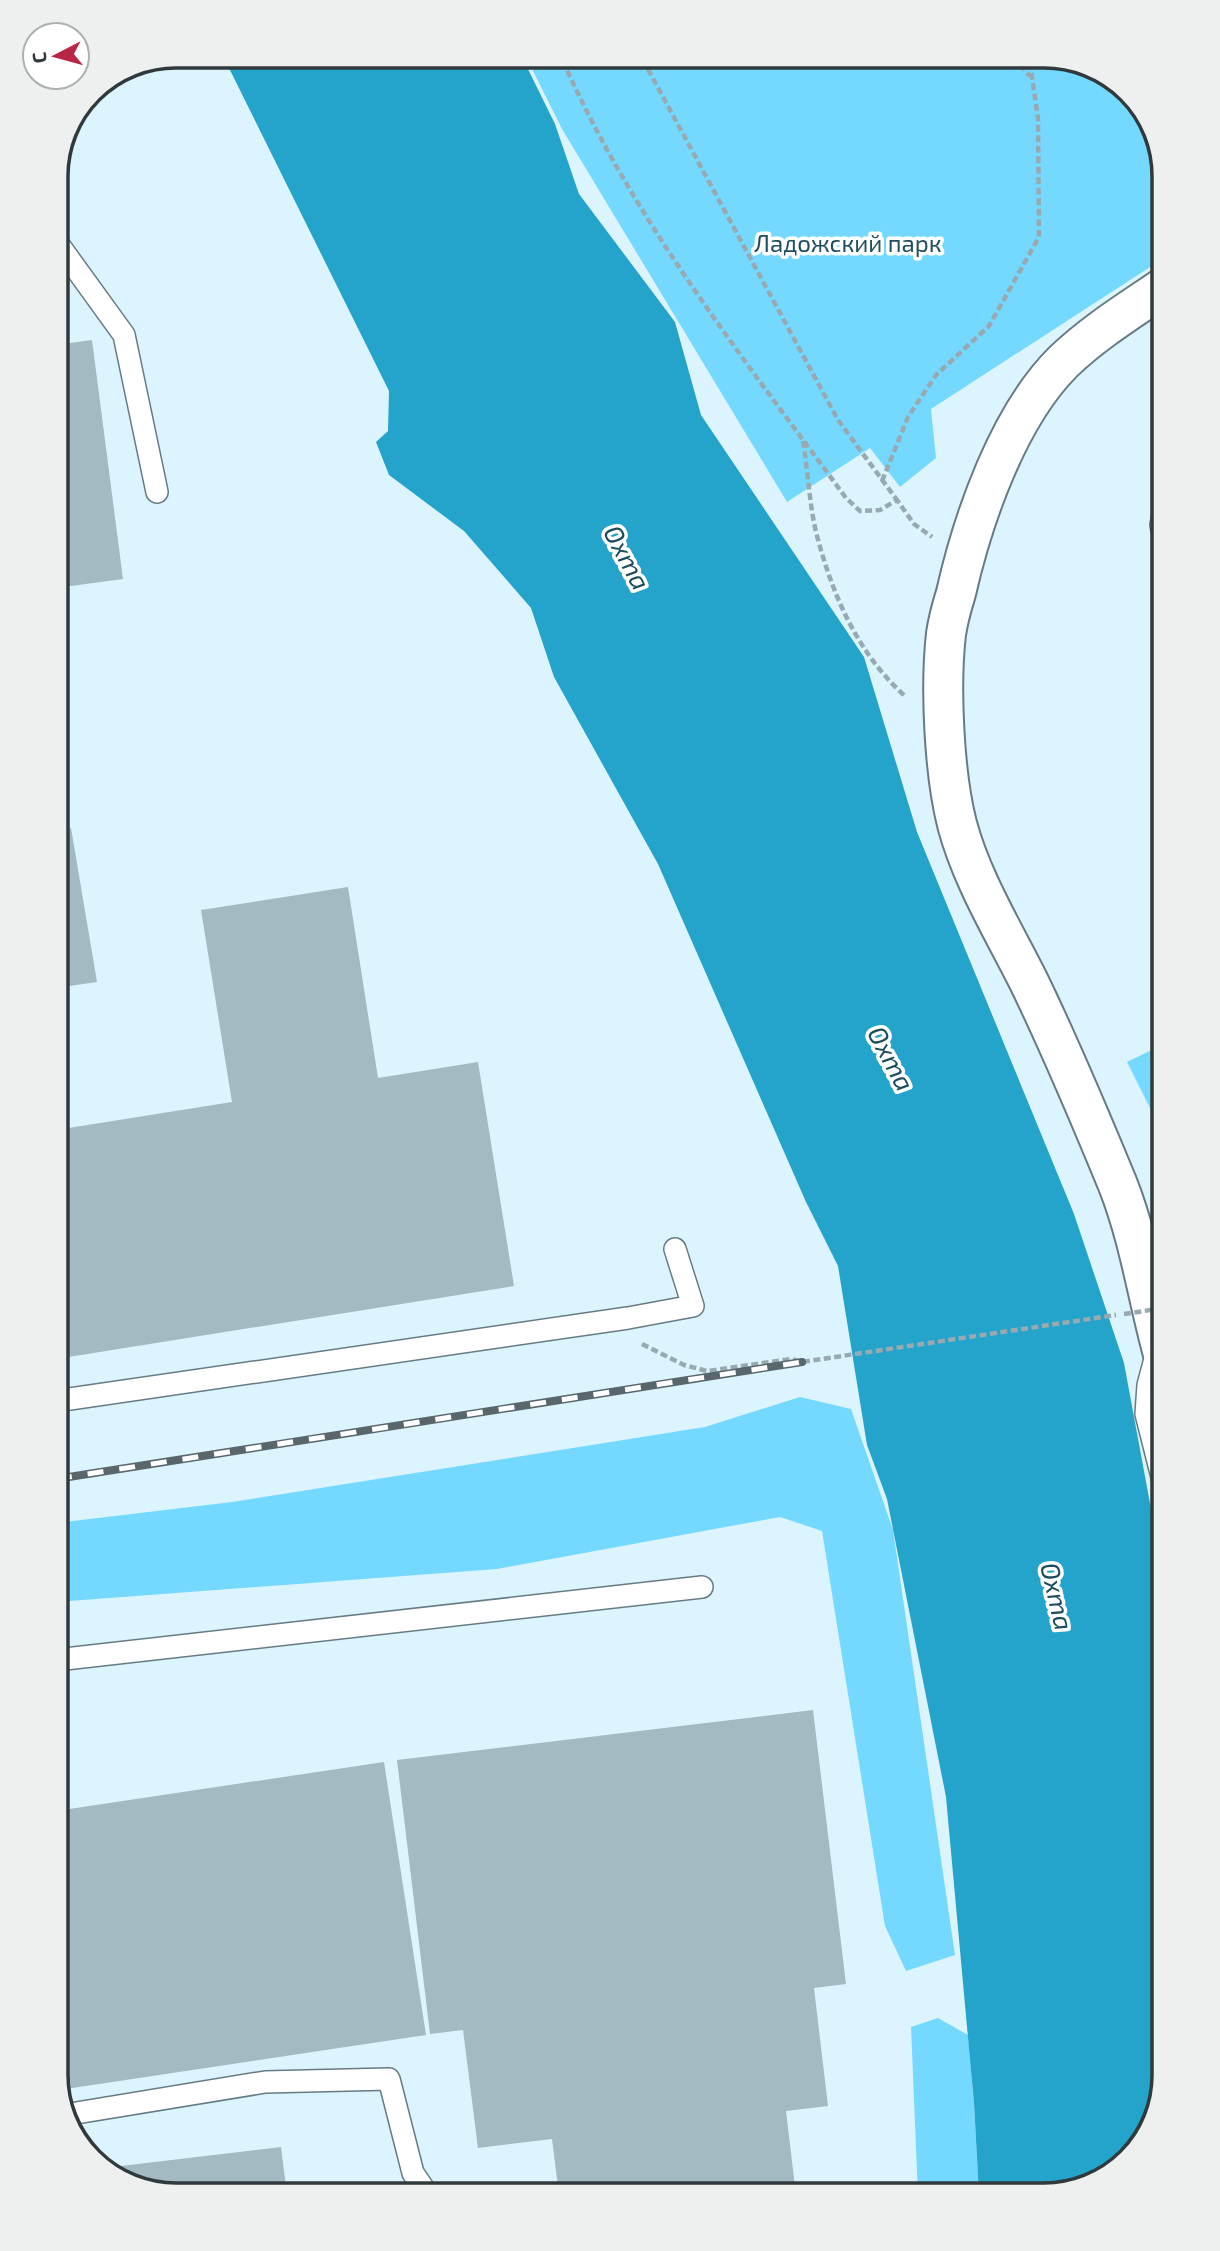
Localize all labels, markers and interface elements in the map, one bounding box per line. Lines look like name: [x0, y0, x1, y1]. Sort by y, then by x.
north arrow: [21, 21, 91, 91]
text: С: [27, 51, 51, 65]
park label: Ладожский парк: [754, 228, 942, 257]
water label: Охта: [598, 519, 658, 595]
water label: Охта: [862, 1020, 922, 1096]
water label: Охта: [1035, 1559, 1081, 1633]

